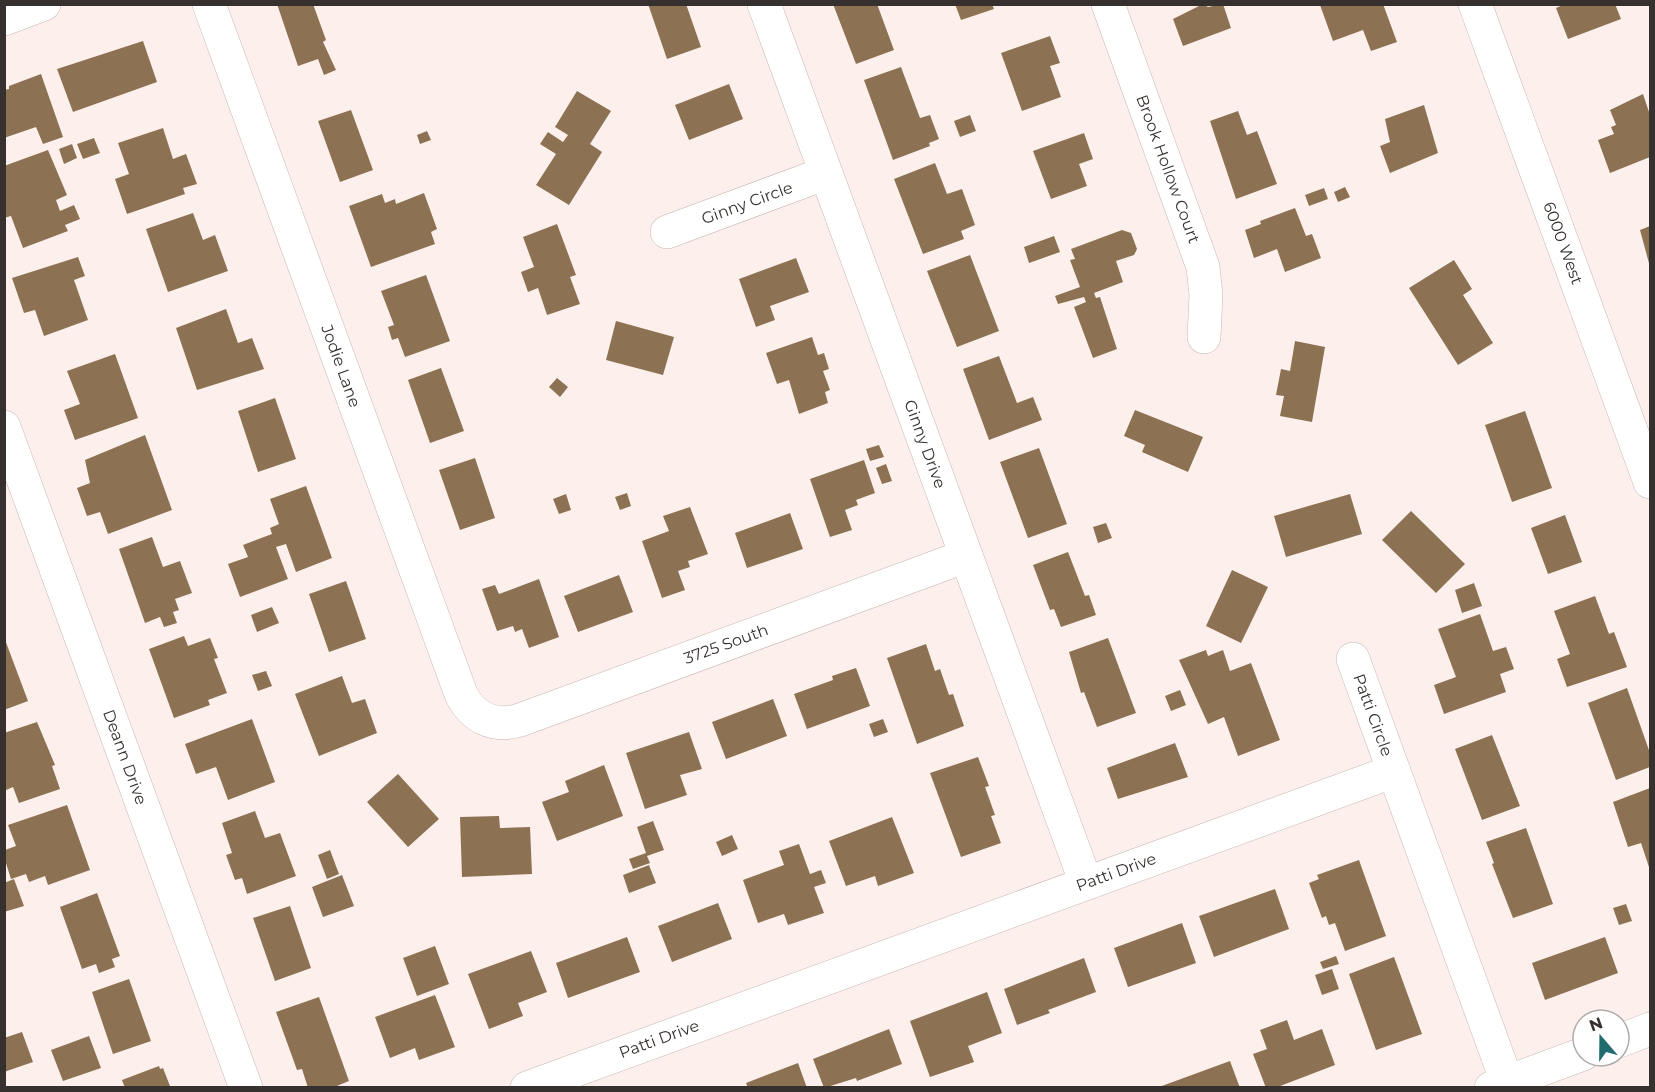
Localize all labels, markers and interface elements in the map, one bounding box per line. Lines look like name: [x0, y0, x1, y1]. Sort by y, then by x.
street label: Brook Hollow Court: [1132, 92, 1204, 246]
street label: Ginny Circle: [699, 178, 795, 228]
street label: 6000 West: [1539, 199, 1587, 287]
street label: Jodie Lane: [317, 321, 365, 410]
street label: Ginny Drive: [900, 397, 950, 491]
street label: 3725 South: [681, 620, 771, 668]
street label: Patti Circle: [1349, 671, 1397, 759]
street label: Deann Drive: [99, 707, 151, 807]
street label: Patti Drive: [1073, 849, 1159, 895]
north arrow: [1571, 1008, 1631, 1068]
text: N: [1587, 1013, 1605, 1036]
street label: Patti Drive: [616, 1016, 702, 1062]

